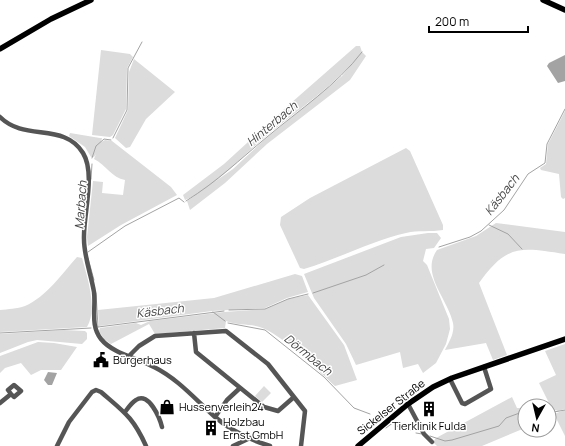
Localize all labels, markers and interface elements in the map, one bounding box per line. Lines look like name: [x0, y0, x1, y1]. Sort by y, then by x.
scale bar: [429, 8, 528, 34]
text: 200 m: [435, 13, 469, 30]
water label: Hinterbach: [243, 97, 301, 150]
water label: Käsbach: [480, 170, 523, 219]
water label: Marbach: [70, 179, 91, 230]
water label: Käsbach: [135, 299, 185, 322]
water label: Dörmbach: [281, 330, 337, 380]
public building icon: Bürgerhaus: [92, 351, 110, 369]
place label: Bürgerhaus: [113, 352, 172, 367]
street label: Sickelser Straße: [354, 375, 428, 438]
shop icon: Hussenverleih24: [158, 398, 176, 416]
north arrow: [517, 398, 557, 438]
place label: Hussenverleih24: [179, 399, 264, 414]
building icon: Tierklinik Fulda: [420, 400, 438, 418]
place label: Holzbau Ernst GmbH: [223, 414, 283, 442]
place label: Tierklinik Fulda: [392, 418, 466, 433]
building icon: Holzbau Ernst GmbH: [202, 419, 220, 437]
text: N: [530, 420, 540, 436]

